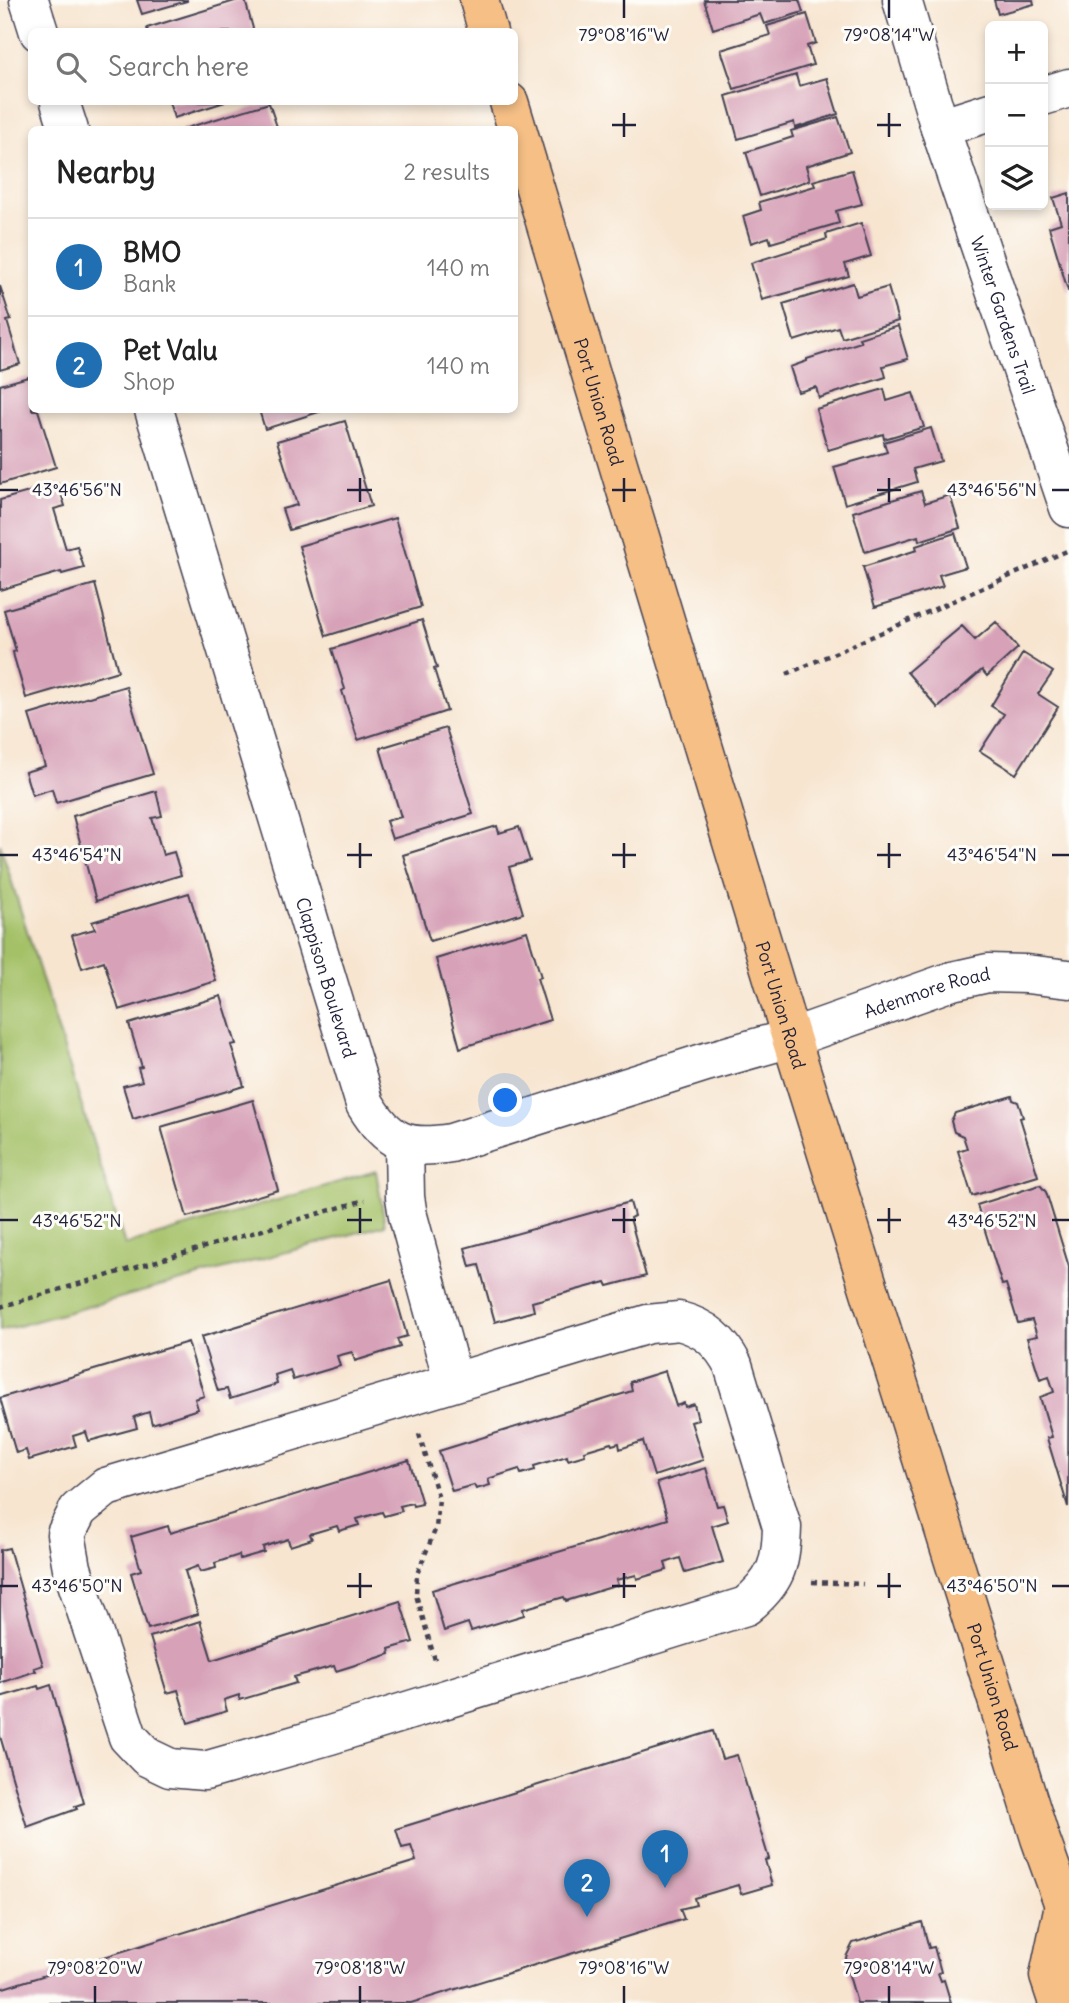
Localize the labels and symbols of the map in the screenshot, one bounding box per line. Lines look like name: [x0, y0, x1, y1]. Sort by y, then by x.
text: 79°08'16"W: [579, 23, 669, 46]
text: 79°08'14"W: [844, 23, 934, 46]
street label: Winter Gardens Trail: [966, 233, 1041, 397]
street label: Port Union Road: [569, 335, 629, 469]
text: 43°46'56"N: [32, 478, 122, 501]
text: 43°46'56"N: [947, 478, 1037, 501]
text: 43°46'54"N: [32, 843, 122, 866]
text: 43°46'54"N: [947, 843, 1037, 866]
street label: Clappison Boulevard: [291, 894, 362, 1061]
street label: Port Union Road: [751, 938, 811, 1072]
street label: Adenmore Road: [861, 961, 992, 1023]
your location: [488, 1083, 522, 1117]
text: 43°46'52"N: [32, 1209, 122, 1232]
text: 43°46'52"N: [947, 1209, 1037, 1232]
text: 43°46'50"N: [31, 1574, 123, 1597]
text: 43°46'50"N: [946, 1574, 1038, 1597]
street label: Port Union Road: [962, 1620, 1024, 1754]
pin: 1: [642, 1830, 688, 1888]
pin: 2: [564, 1859, 610, 1917]
text: 79°08'20"W: [47, 1956, 143, 1979]
text: 79°08'18"W: [315, 1956, 405, 1979]
text: 79°08'16"W: [579, 1956, 669, 1979]
text: 79°08'14"W: [844, 1956, 934, 1979]

